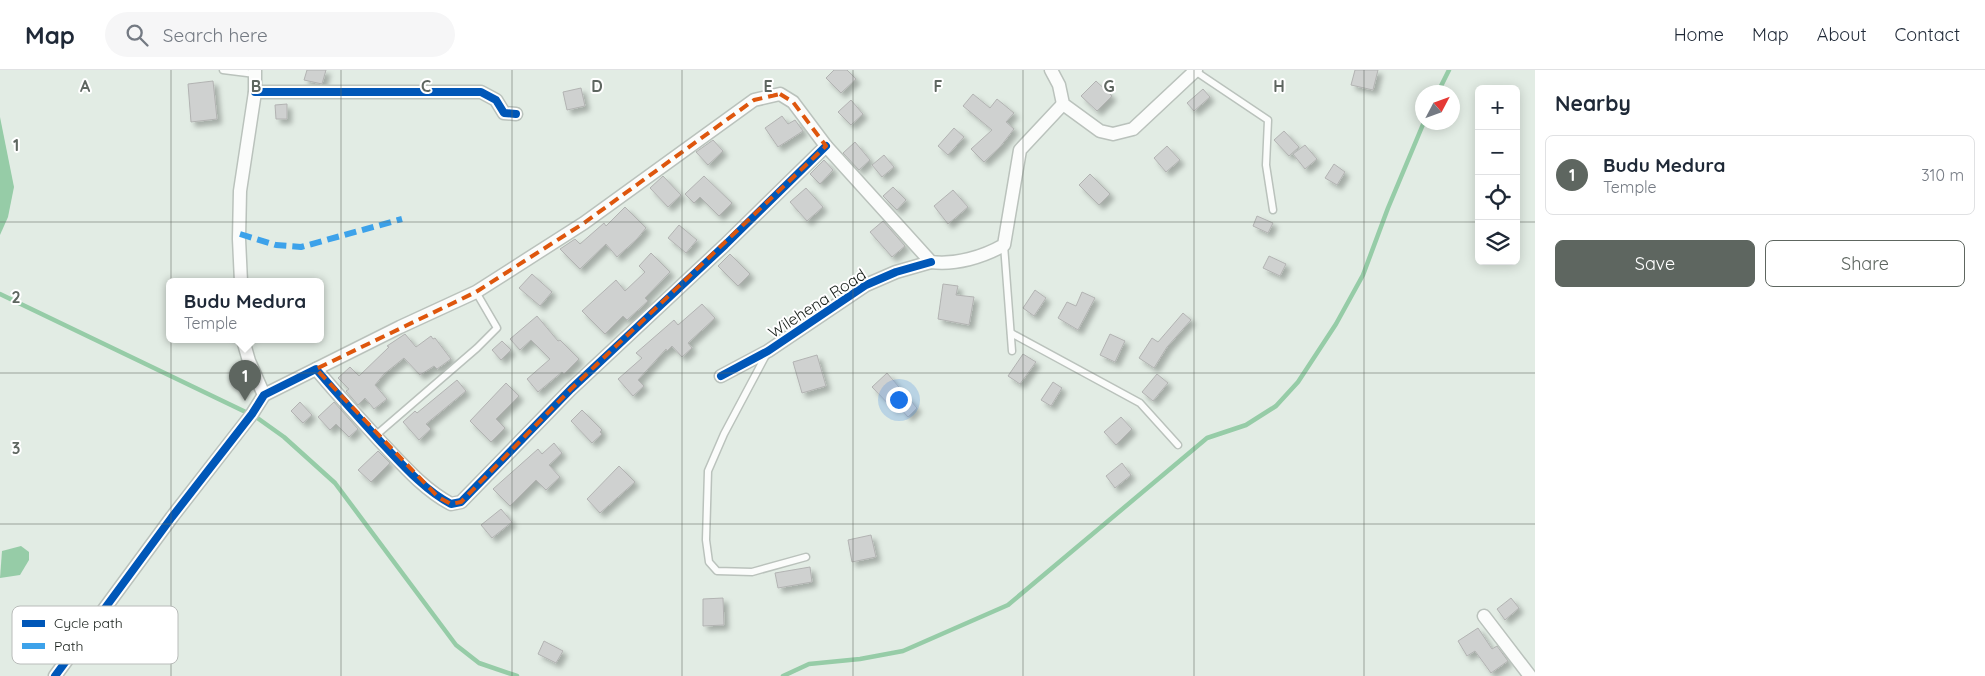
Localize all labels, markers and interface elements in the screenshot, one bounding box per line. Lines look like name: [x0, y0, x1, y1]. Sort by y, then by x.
search box: [105, 12, 455, 57]
text: Map: [25, 20, 75, 50]
icon: search: [123, 21, 151, 49]
text: Search here: [163, 23, 268, 47]
text: Home: [1674, 23, 1724, 46]
text: Map: [1752, 23, 1789, 46]
text: About: [1817, 23, 1867, 46]
text: Contact: [1895, 23, 1960, 46]
text: A: [80, 76, 91, 96]
text: B: [251, 76, 261, 96]
text: C: [421, 76, 431, 96]
text: D: [591, 76, 603, 96]
text: E: [763, 76, 773, 96]
text: F: [934, 76, 943, 96]
text: G: [1103, 76, 1115, 96]
text: H: [1273, 76, 1285, 96]
north arrow: [1415, 85, 1460, 130]
map controls: [1475, 85, 1520, 265]
button: +: [1475, 85, 1520, 130]
text: Nearby: [1555, 90, 1631, 116]
button: −: [1475, 130, 1520, 175]
text: 1: [13, 135, 19, 155]
text: Budu Medura: [1603, 153, 1725, 177]
text: 1: [1569, 165, 1575, 185]
text: 310 m: [1921, 165, 1964, 185]
button: locate: [1475, 175, 1520, 220]
text: Temple: [1603, 177, 1657, 197]
button: layers: [1475, 220, 1520, 265]
button: Save: [1555, 240, 1755, 287]
button: Share: [1765, 240, 1965, 287]
street label: Wilehena Road: [764, 264, 870, 342]
popup: [166, 278, 324, 343]
text: 2: [11, 287, 21, 307]
text: Budu Medura: [184, 289, 306, 313]
text: Temple: [184, 313, 237, 333]
pin: 1: [229, 360, 261, 401]
your location: [886, 387, 912, 413]
text: 3: [12, 438, 20, 458]
legend: [12, 606, 178, 664]
text: Cycle path: [54, 614, 123, 632]
text: Path: [54, 637, 83, 655]

